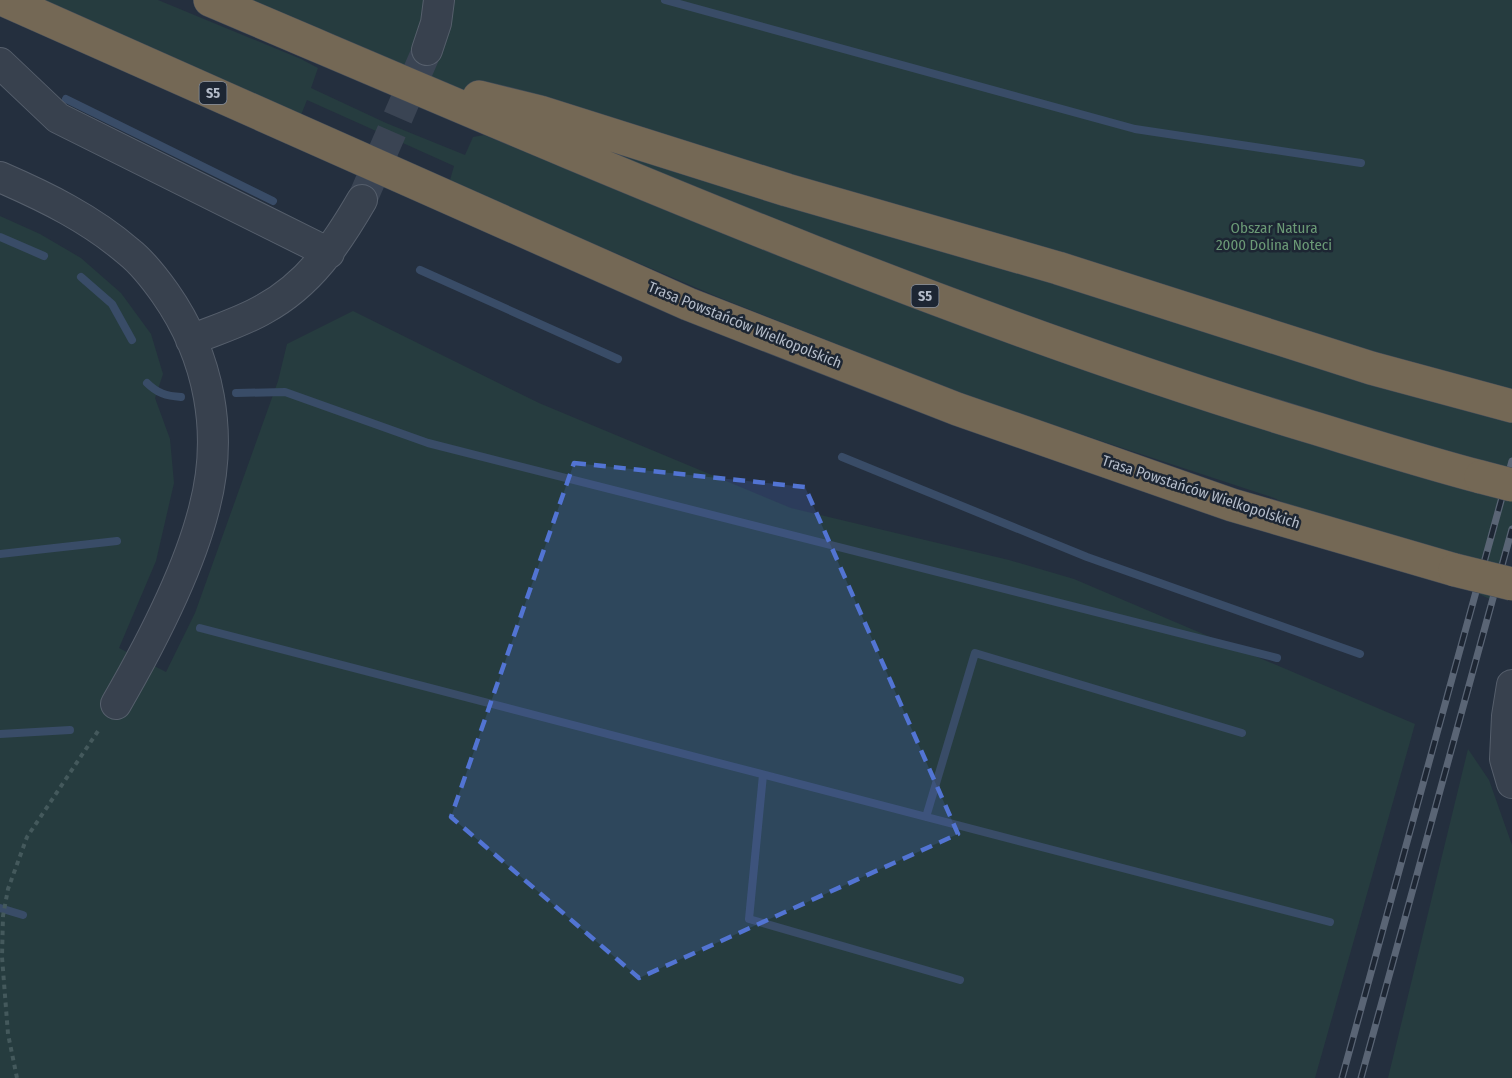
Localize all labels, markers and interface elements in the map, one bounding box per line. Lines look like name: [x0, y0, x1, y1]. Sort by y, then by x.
road number: S5: [200, 82, 226, 104]
park label: Obszar Natura 2000 Dolina Noteci: [1216, 219, 1332, 254]
street label: Trasa Powstańców Wielkopolskich: [646, 278, 844, 372]
road number: S5: [912, 285, 938, 307]
street label: Trasa Powstańców Wielkopolskich: [1100, 451, 1302, 533]

